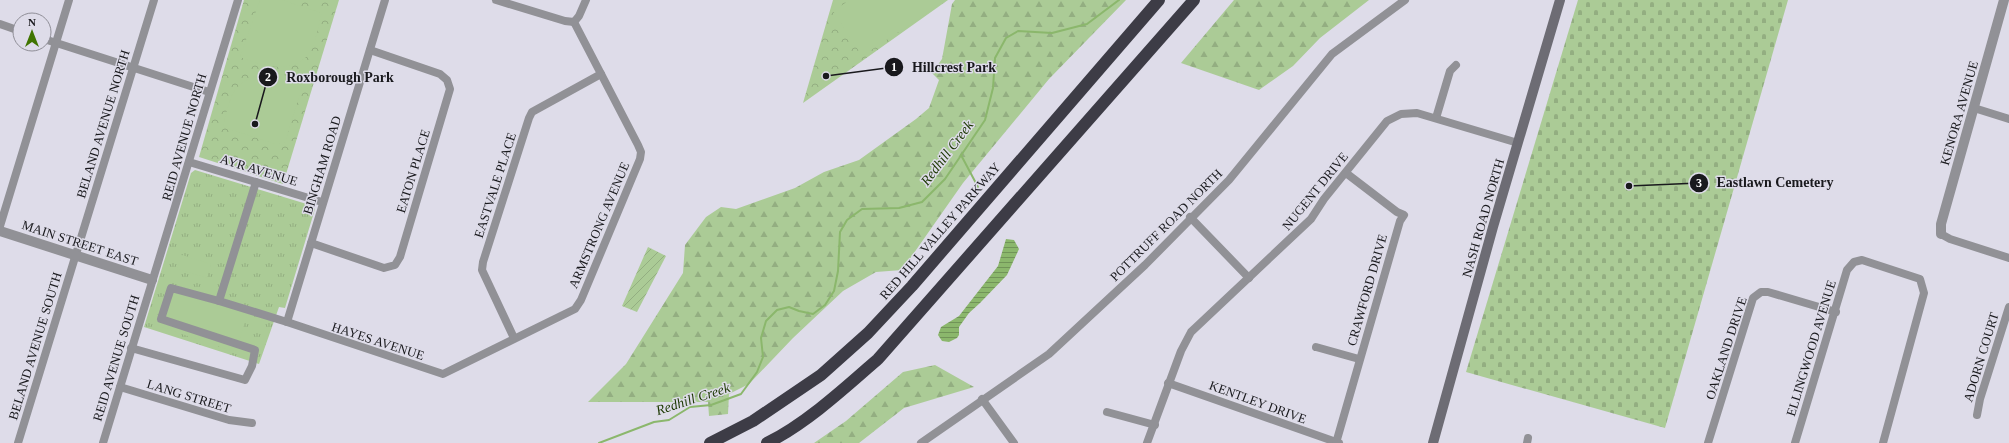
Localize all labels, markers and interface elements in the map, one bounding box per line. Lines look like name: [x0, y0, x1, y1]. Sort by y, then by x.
north arrow: [12, 12, 52, 52]
text: N: [28, 16, 36, 28]
street label: BELAND AVENUE NORTH: [73, 48, 133, 200]
callout: Hillcrest Park: [884, 54, 1004, 80]
street label: KENORA AVENUE: [1937, 59, 1981, 167]
text: 1: [891, 60, 897, 74]
text: Hillcrest Park: [912, 60, 996, 75]
callout: Roxborough Park: [258, 64, 401, 90]
text: 2: [265, 70, 271, 84]
text: Roxborough Park: [286, 70, 394, 85]
street label: REID AVENUE NORTH: [159, 72, 209, 202]
street label: BINGHAM ROAD: [300, 114, 344, 216]
water label: Redhill Creek: [917, 117, 977, 189]
street label: EATON PLACE: [393, 127, 433, 215]
street label: EASTVALE PLACE: [471, 130, 519, 240]
street label: NUGENT DRIVE: [1279, 149, 1351, 233]
street label: AYR AVENUE: [218, 151, 300, 189]
street label: NASH ROAD NORTH: [1459, 157, 1507, 279]
street label: ARMSTRONG AVENUE: [566, 159, 632, 290]
street label: RED HILL VALLEY PARKWAY: [876, 159, 1004, 302]
street label: POTTRUFF ROAD NORTH: [1107, 166, 1225, 284]
callout: Eastlawn Cemetery: [1689, 170, 1842, 196]
text: Eastlawn Cemetery: [1716, 175, 1834, 190]
text: 3: [1696, 176, 1702, 190]
street label: MAIN STREET EAST: [20, 217, 140, 269]
street label: CRAWFORD DRIVE: [1344, 232, 1390, 348]
street label: BELAND AVENUE SOUTH: [5, 270, 65, 422]
street label: ELLINGWOOD AVENUE: [1783, 278, 1839, 418]
street label: REID AVENUE SOUTH: [90, 293, 142, 423]
street label: OAKLAND DRIVE: [1702, 295, 1750, 401]
street label: ADORN COURT: [1960, 310, 2002, 404]
street label: HAYES AVENUE: [330, 319, 426, 363]
street label: LANG STREET: [145, 376, 233, 416]
street label: KENTLEY DRIVE: [1207, 377, 1309, 427]
water label: Redhill Creek: [653, 380, 733, 418]

